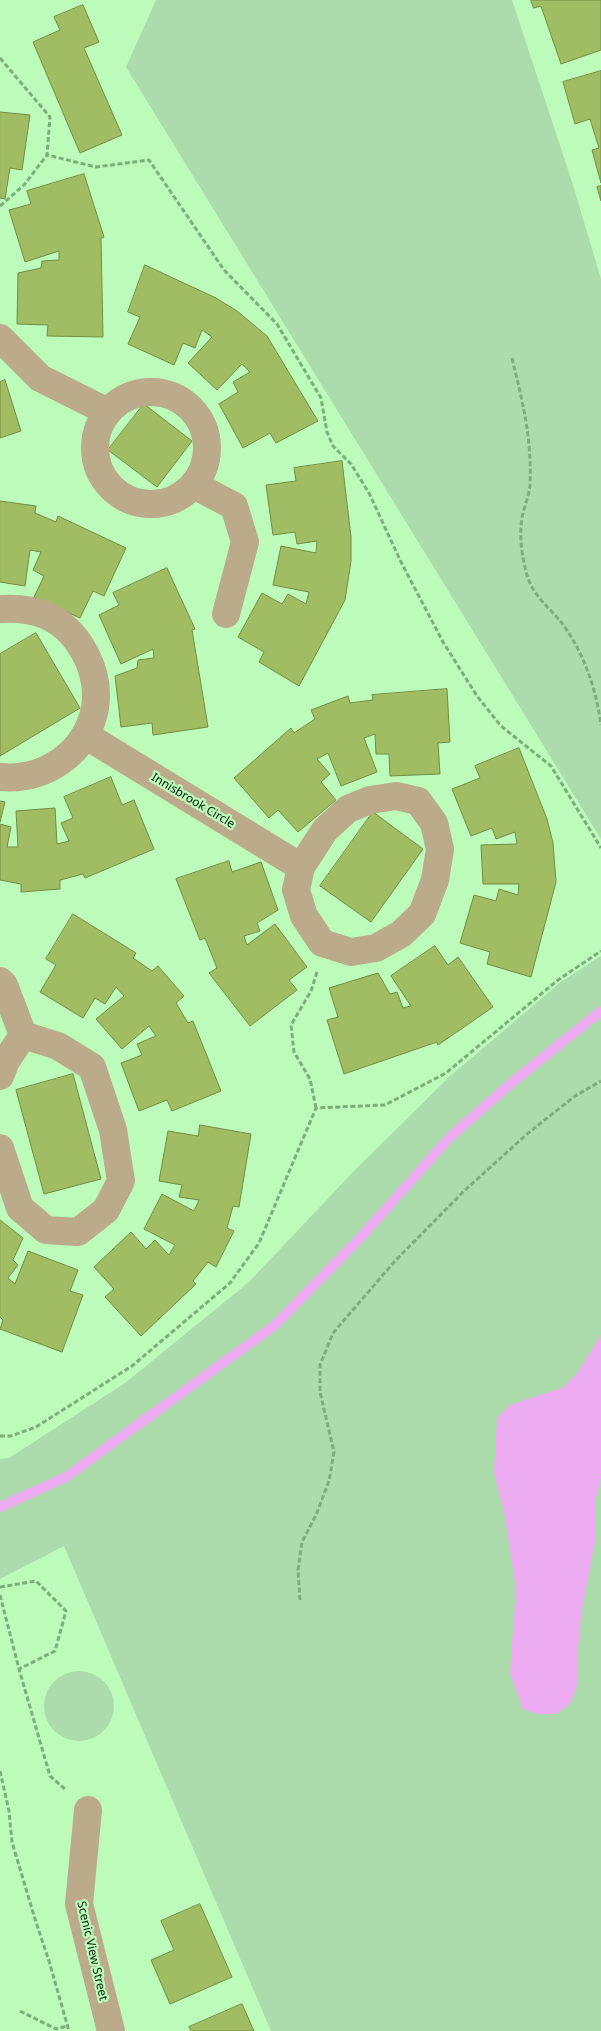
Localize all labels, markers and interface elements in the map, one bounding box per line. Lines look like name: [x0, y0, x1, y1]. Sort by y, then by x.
street label: Innisbrook Circle: [149, 770, 237, 832]
street label: Scenic View Street: [74, 1900, 110, 2002]

